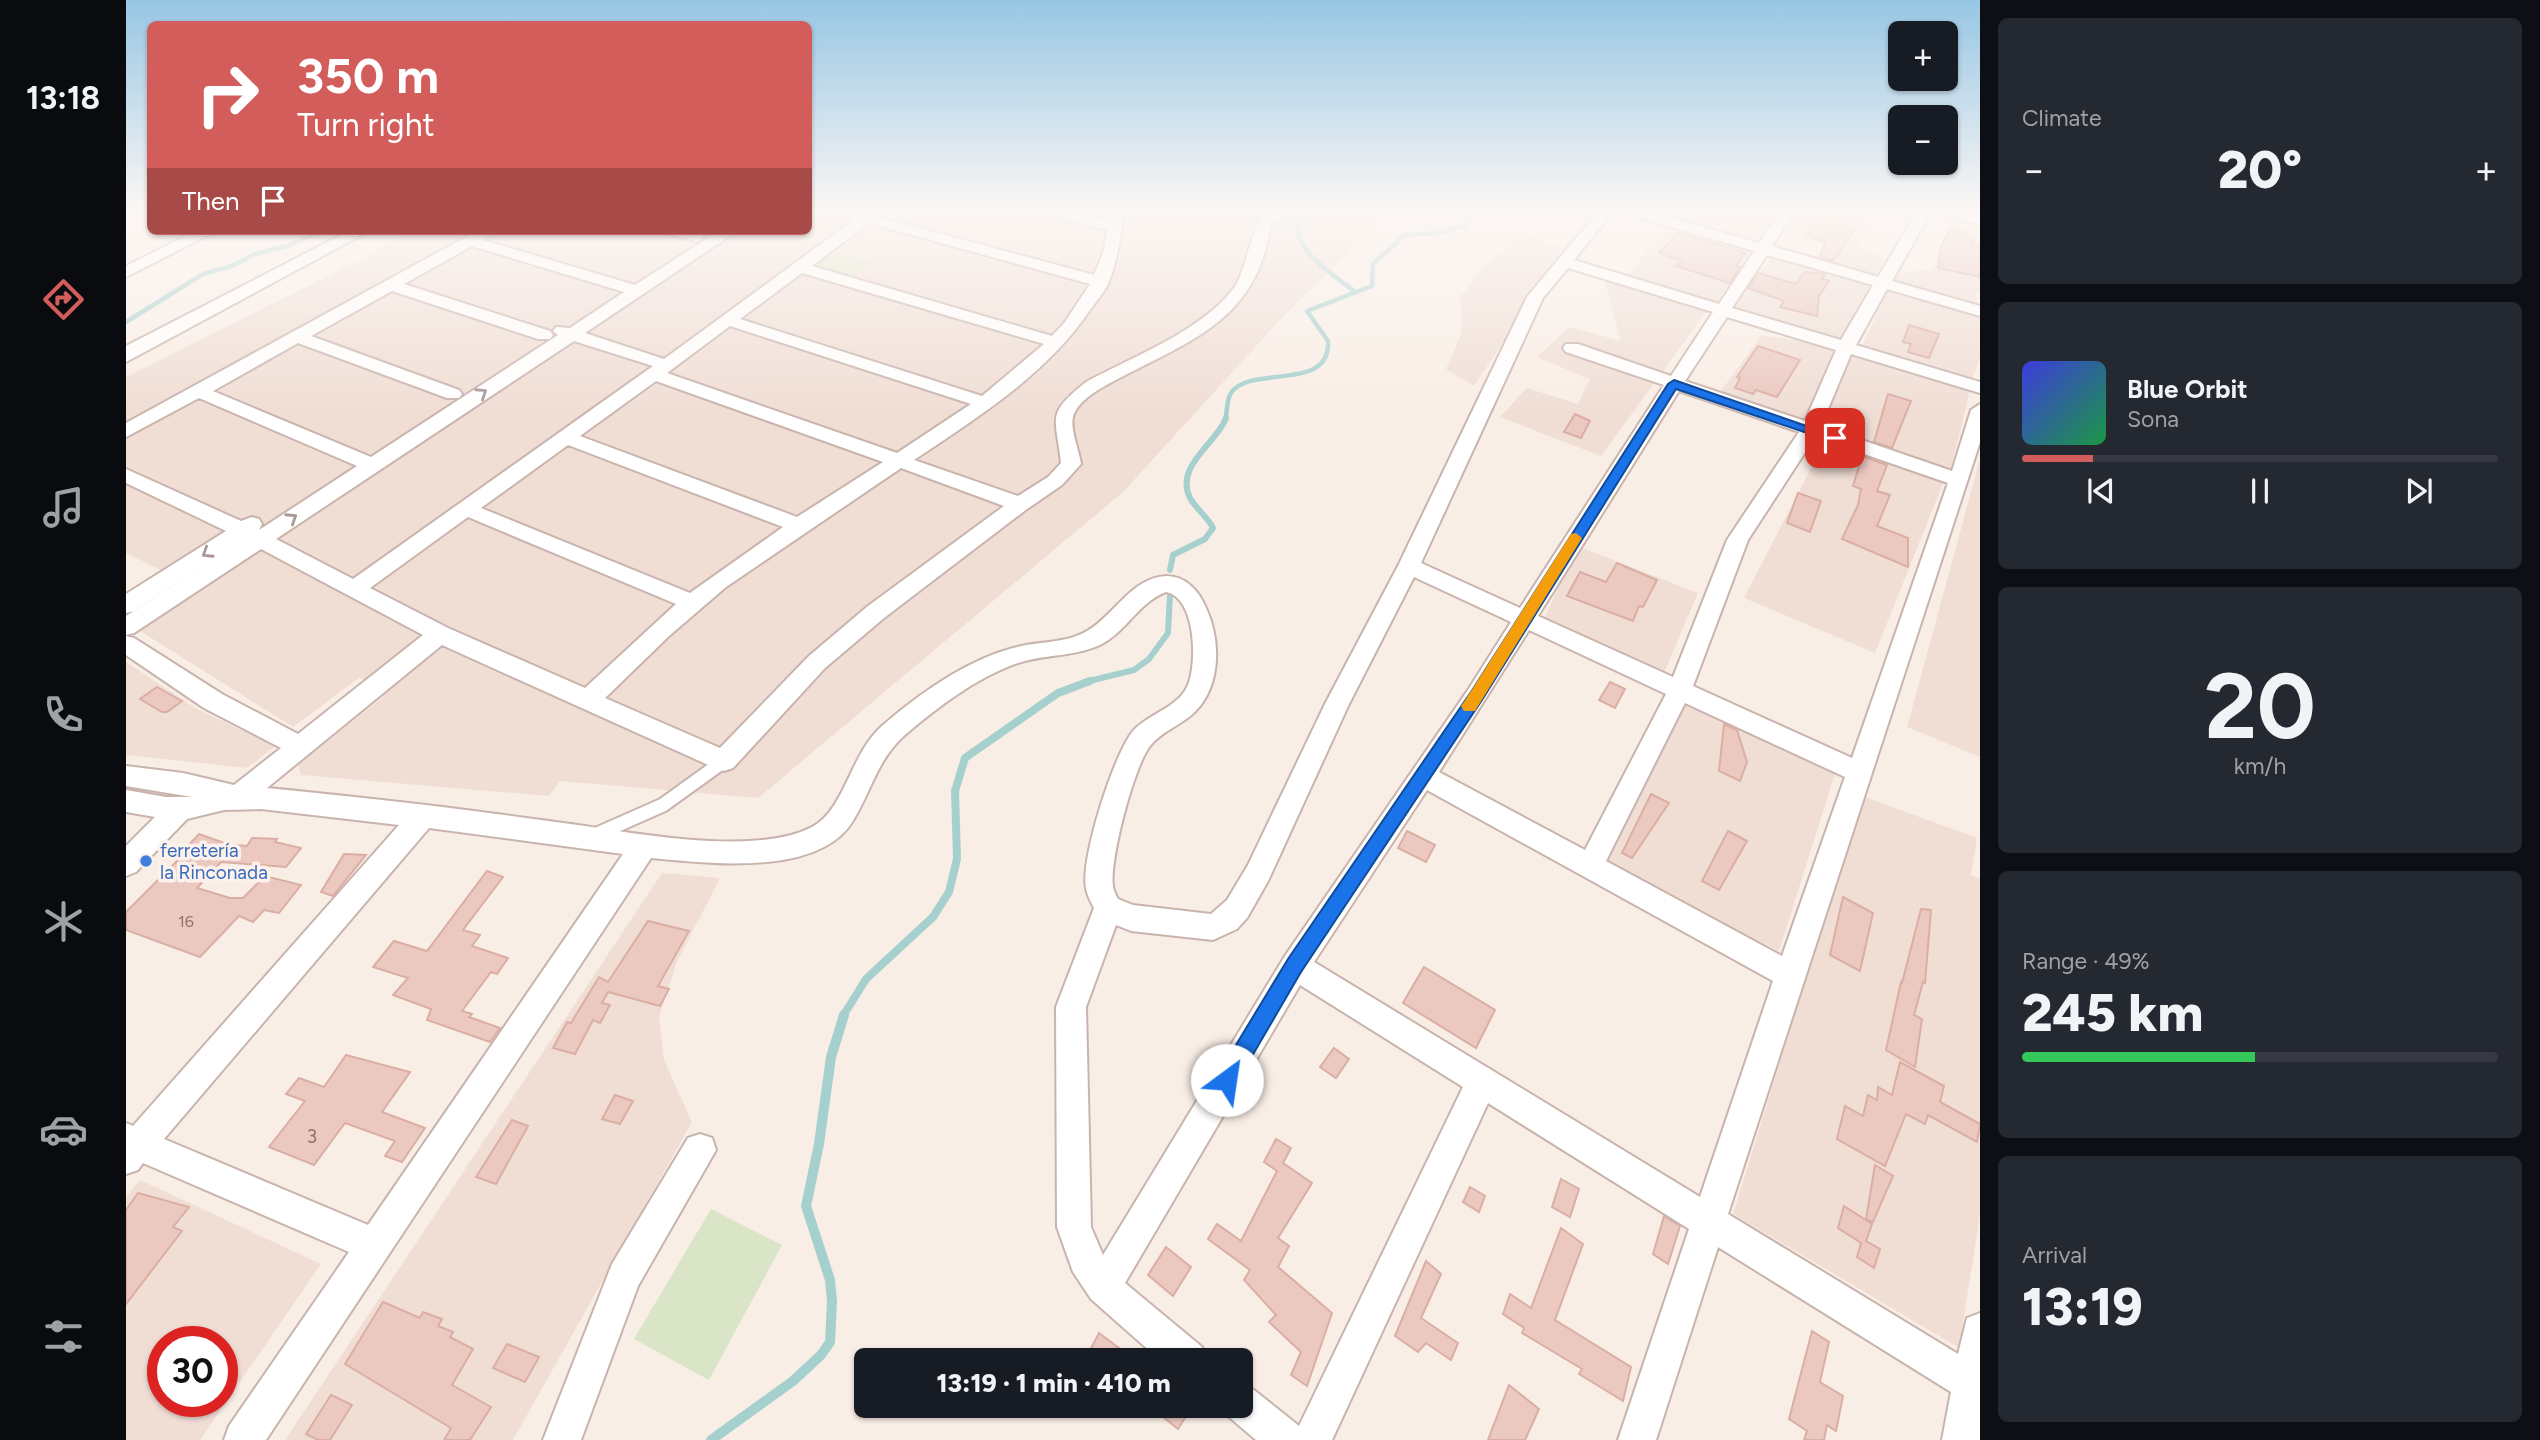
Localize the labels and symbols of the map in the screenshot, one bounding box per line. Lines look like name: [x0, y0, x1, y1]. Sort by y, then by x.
one-way arrow: [474, 388, 487, 401]
pin: [1805, 408, 1865, 468]
one-way arrow: [284, 514, 297, 526]
one-way arrow: [202, 544, 215, 557]
place label: ferretería la Rinconada: [160, 839, 268, 884]
marker: ferretería la Rinconada: [138, 853, 154, 869]
house number: 16: [178, 912, 194, 931]
position arrow: [1190, 1043, 1264, 1117]
house number: 3: [307, 1125, 317, 1148]
speed limit sign: 30: [147, 1326, 238, 1417]

